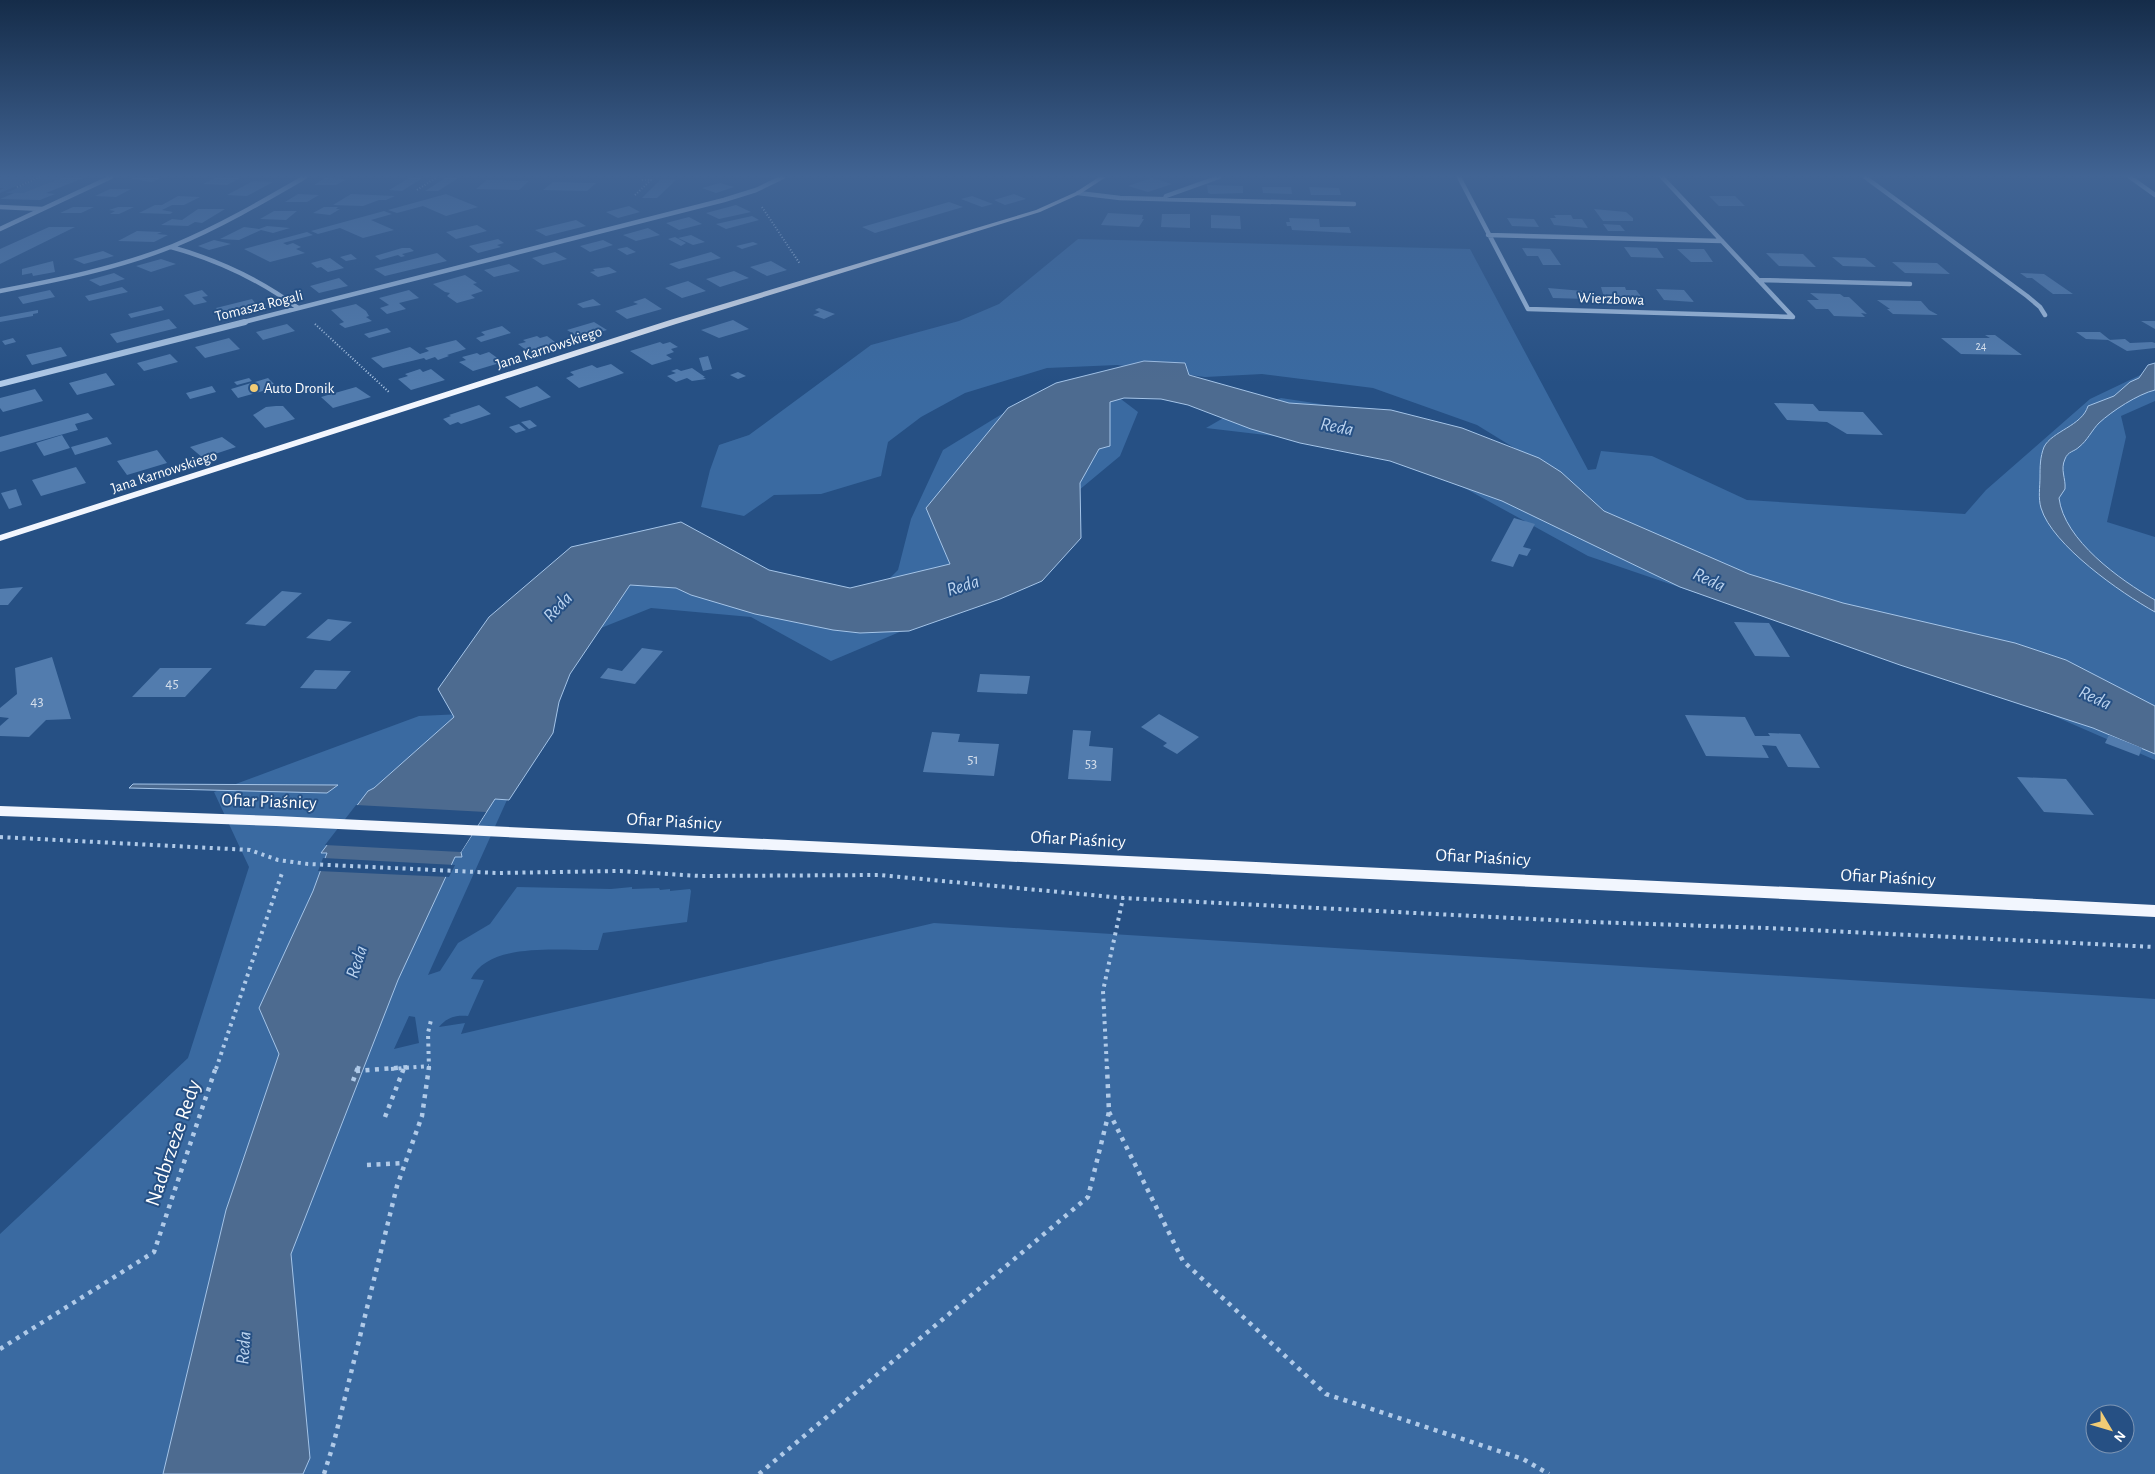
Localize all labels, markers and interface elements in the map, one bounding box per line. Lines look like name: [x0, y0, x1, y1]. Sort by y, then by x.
street label: Tomasza Rogali: [213, 288, 305, 324]
street label: Wierzbowa: [1577, 290, 1645, 308]
street label: Jana Karnowskiego: [494, 324, 604, 372]
house number: 24: [1975, 340, 1987, 352]
place label: Auto Dronik: [264, 381, 335, 396]
marker: Auto Dronik: [248, 382, 260, 394]
water label: Reda: [1319, 414, 1355, 440]
street label: Jana Karnowskiego: [109, 448, 219, 496]
water label: Reda: [1690, 564, 1728, 596]
water label: Reda: [944, 572, 982, 600]
water label: Reda: [540, 588, 576, 626]
house number: 45: [165, 676, 179, 691]
water label: Reda: [2076, 682, 2114, 714]
house number: 43: [30, 694, 44, 709]
house number: 51: [967, 752, 979, 767]
house number: 53: [1085, 756, 1097, 771]
street label: Ofiar Piaśnicy: [221, 791, 317, 813]
street label: Ofiar Piaśnicy: [626, 811, 722, 833]
street label: Ofiar Piaśnicy: [1030, 829, 1126, 851]
street label: Ofiar Piaśnicy: [1435, 847, 1531, 869]
street label: Ofiar Piaśnicy: [1840, 867, 1936, 889]
water label: Reda: [343, 943, 371, 981]
street label: Nadbrzeże Redy: [142, 1077, 204, 1209]
water label: Reda: [233, 1331, 255, 1365]
north arrow: [2085, 1404, 2135, 1454]
text: N: [2111, 1428, 2128, 1445]

